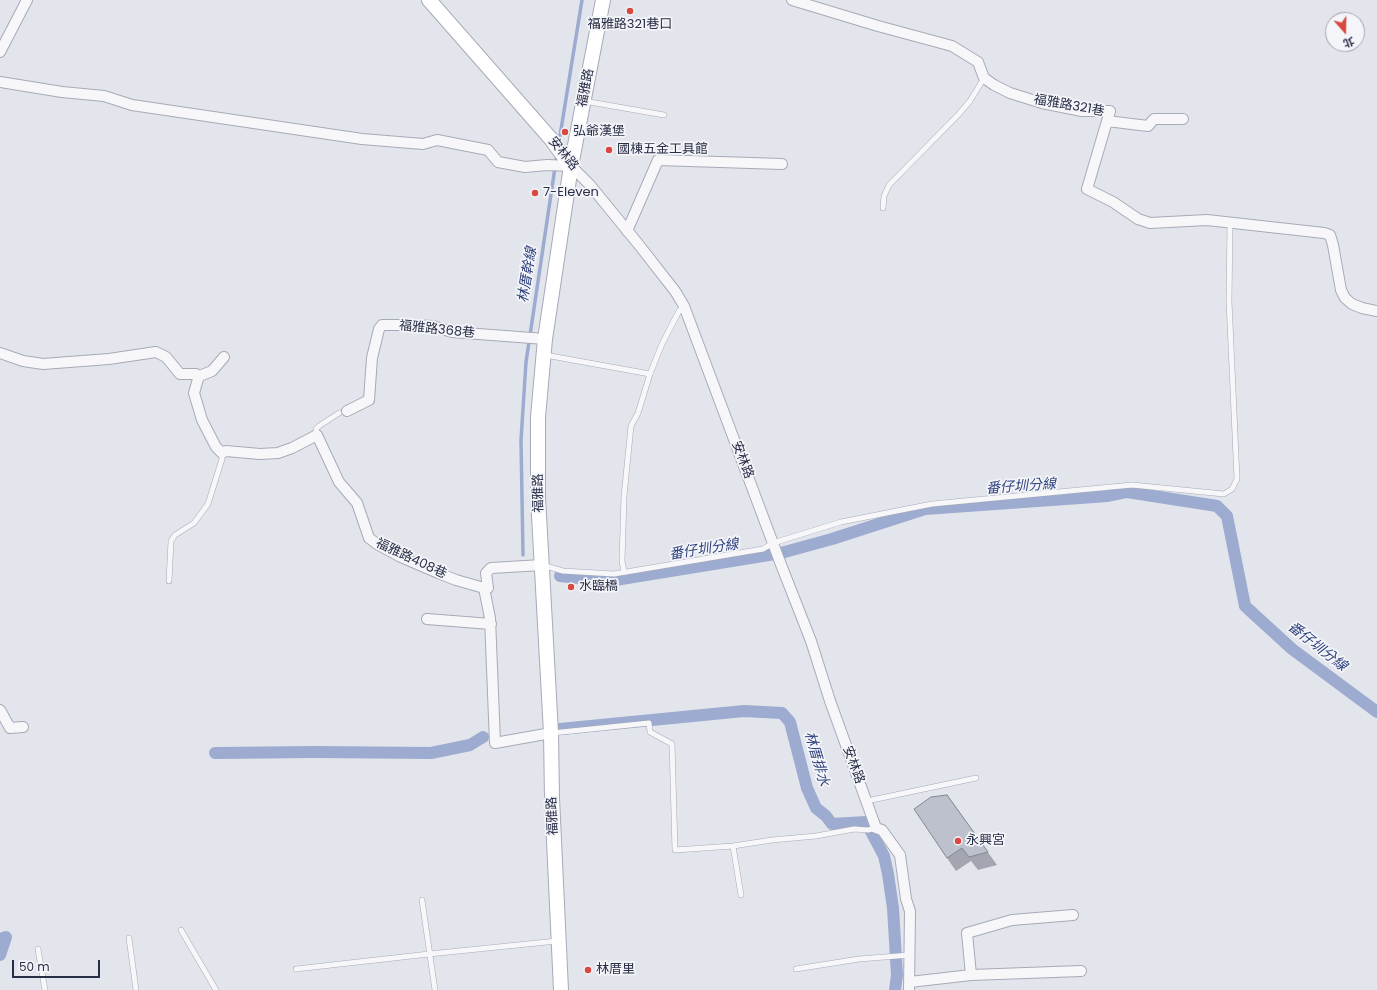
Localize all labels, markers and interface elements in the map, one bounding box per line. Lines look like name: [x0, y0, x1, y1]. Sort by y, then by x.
marker: 福雅路321巷口: [625, 6, 635, 16]
north arrow: [1325, 12, 1365, 52]
place label: 福雅路321巷口: [588, 17, 672, 33]
text: 北: [1341, 33, 1357, 52]
street label: 福雅路: [575, 67, 597, 109]
street label: 福雅路321巷: [1033, 92, 1105, 120]
place label: 弘爺漢堡: [573, 124, 625, 140]
marker: 弘爺漢堡: [560, 127, 570, 137]
street label: 安林路: [545, 134, 581, 174]
place label: 國棟五金工具館: [617, 142, 708, 158]
marker: 國棟五金工具館: [604, 145, 614, 155]
place label: 7-Eleven: [543, 185, 599, 201]
marker: 7-Eleven: [530, 188, 540, 198]
water label: 林厝幹線: [515, 246, 541, 304]
street label: 福雅路368巷: [398, 318, 476, 342]
street label: 安林路: [728, 439, 756, 481]
street label: 福雅路: [531, 473, 547, 513]
water label: 番仔圳分線: [985, 476, 1057, 498]
street label: 福雅路408巷: [373, 536, 449, 582]
water label: 番仔圳分線: [668, 536, 740, 564]
place label: 水臨橋: [579, 579, 618, 595]
marker: 水臨橋: [566, 582, 576, 592]
water label: 番仔圳分線: [1284, 619, 1350, 675]
water label: 林厝排水: [800, 730, 832, 788]
street label: 安林路: [839, 744, 867, 786]
street label: 福雅路: [545, 796, 561, 836]
place label: 永興宮: [966, 833, 1005, 849]
marker: 永興宮: [953, 836, 963, 846]
scale bar: [14, 952, 102, 978]
text: 50 m: [19, 958, 50, 975]
place label: 林厝里: [596, 962, 635, 978]
marker: 林厝里: [583, 965, 593, 975]

